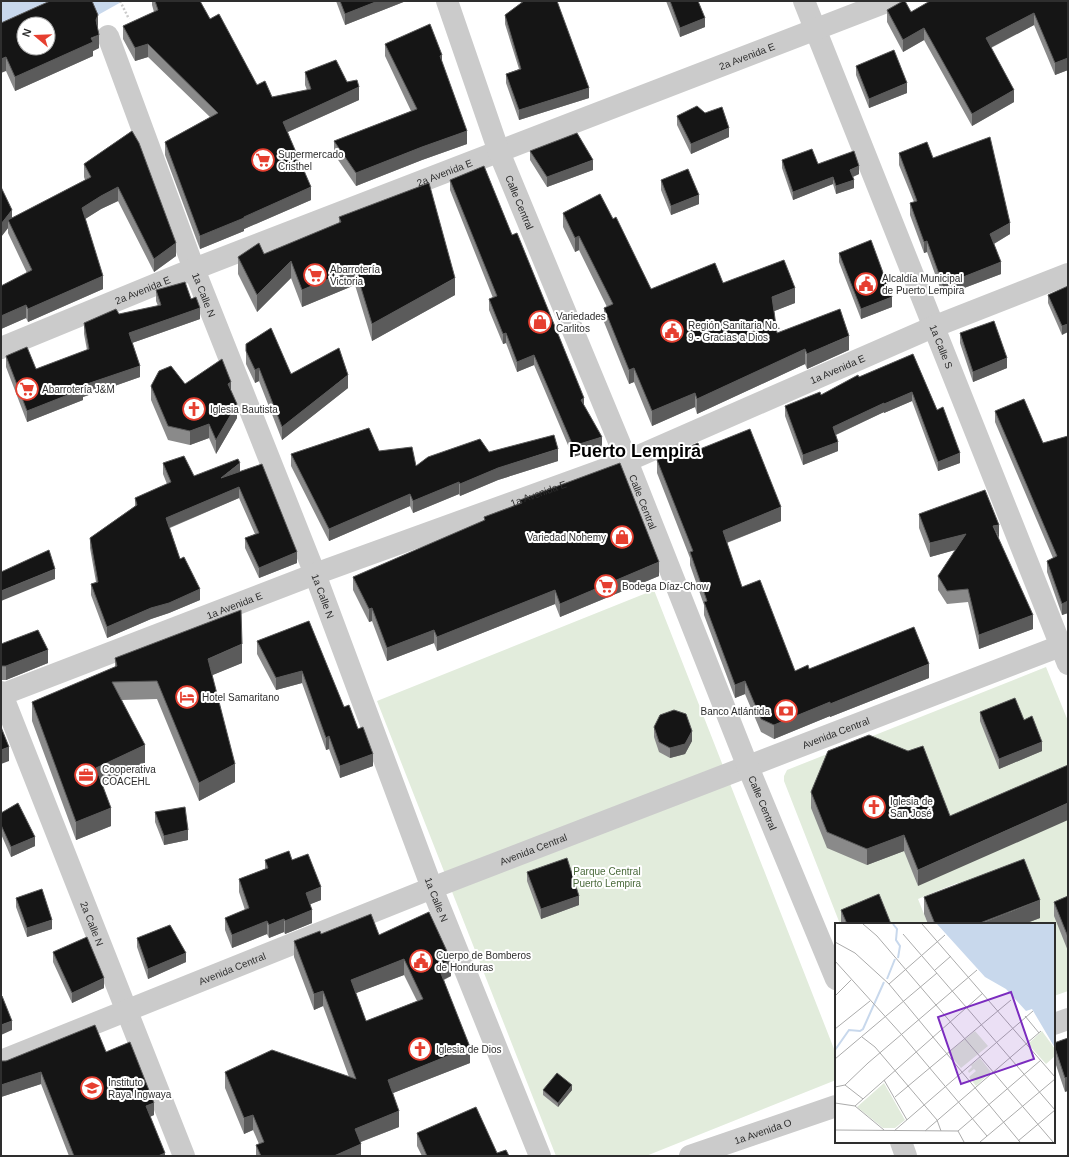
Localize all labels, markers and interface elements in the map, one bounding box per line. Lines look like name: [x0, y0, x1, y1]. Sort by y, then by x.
north arrow: [16, 16, 56, 56]
text: N: [20, 27, 34, 38]
street label: 2a Avenida E: [717, 40, 776, 72]
supermarket icon: Supermercado Cristhel: [250, 147, 276, 173]
place label: Supermercado Cristhel: [278, 149, 344, 172]
street label: 2a Avenida E: [415, 157, 474, 188]
street label: Calle Central: [504, 173, 536, 231]
supermarket icon: Abarrotería Victoria: [302, 262, 328, 288]
place label: Abarrotería Victoria: [330, 264, 380, 287]
street label: 1a Calle N: [190, 271, 218, 318]
public building icon: Alcaldía Municipal de Puerto Lempira: [853, 271, 879, 297]
street label: 2a Avenida E: [113, 273, 172, 306]
place label: Alcaldía Municipal de Puerto Lempira: [882, 273, 965, 296]
shop icon: Variedades Carlitos: [527, 309, 553, 335]
place label: Variedades Carlitos: [556, 311, 606, 334]
public building icon: Región Sanitaria No. 9 - Gracias a Dios: [659, 318, 685, 344]
place label: Región Sanitaria No. 9 - Gracias a Dios: [688, 320, 780, 343]
street label: 1a Calle S: [928, 323, 955, 370]
street label: 1a Avenida E: [808, 352, 867, 386]
supermarket icon: Abarrotería J&M: [14, 376, 40, 402]
place label: Abarrotería J&M: [42, 384, 115, 395]
church icon: Iglesia Bautista: [181, 396, 207, 422]
place label: Iglesia Bautista: [210, 404, 278, 415]
district label: Puerto Lempira: [569, 441, 702, 461]
street label: Calle Central: [627, 473, 659, 531]
street label: 1a Avenida E: [509, 478, 568, 508]
shop icon: Variedad Nohemy: [609, 524, 635, 550]
place label: Variedad Nohemy: [527, 532, 606, 543]
street label: 1a Calle N: [310, 572, 337, 620]
supermarket icon: Bodega Díaz-Chow: [593, 573, 619, 599]
place label: Bodega Díaz-Chow: [622, 581, 709, 592]
street label: 1a Avenida E: [205, 589, 264, 621]
hotel icon: Hotel Samaritano: [174, 684, 200, 710]
place label: Hotel Samaritano: [202, 692, 280, 703]
bank icon: Banco Atlántida: [773, 698, 799, 724]
place label: Banco Atlántida: [701, 706, 770, 717]
street label: Avenida Central: [801, 715, 871, 750]
office icon: Cooperativa COACEHL: [73, 762, 99, 788]
place label: Cooperativa COACEHL: [102, 764, 156, 787]
street label: Calle Central: [747, 774, 779, 832]
church icon: Iglesia de San José: [861, 794, 887, 820]
place label: Iglesia de San José: [890, 796, 933, 819]
street label: Avenida Central: [498, 831, 568, 867]
park label: Parque Central Puerto Lempira: [573, 866, 642, 889]
street label: 1a Calle N: [423, 876, 450, 923]
street label: 2a Calle N: [79, 900, 106, 947]
inset map: [835, 923, 1055, 1143]
public building icon: Cuerpo de Bomberos de Honduras: [408, 948, 434, 974]
street label: Avenida Central: [197, 950, 267, 987]
place label: Cuerpo de Bomberos de Honduras: [436, 950, 531, 973]
church icon: Iglesia de Dios: [407, 1036, 433, 1062]
place label: Iglesia de Dios: [436, 1044, 502, 1055]
school or university icon: Instituto Raya Ingwaya: [79, 1075, 105, 1101]
place label: Instituto Raya Ingwaya: [108, 1077, 172, 1100]
street label: 1a Avenida O: [733, 1116, 793, 1146]

